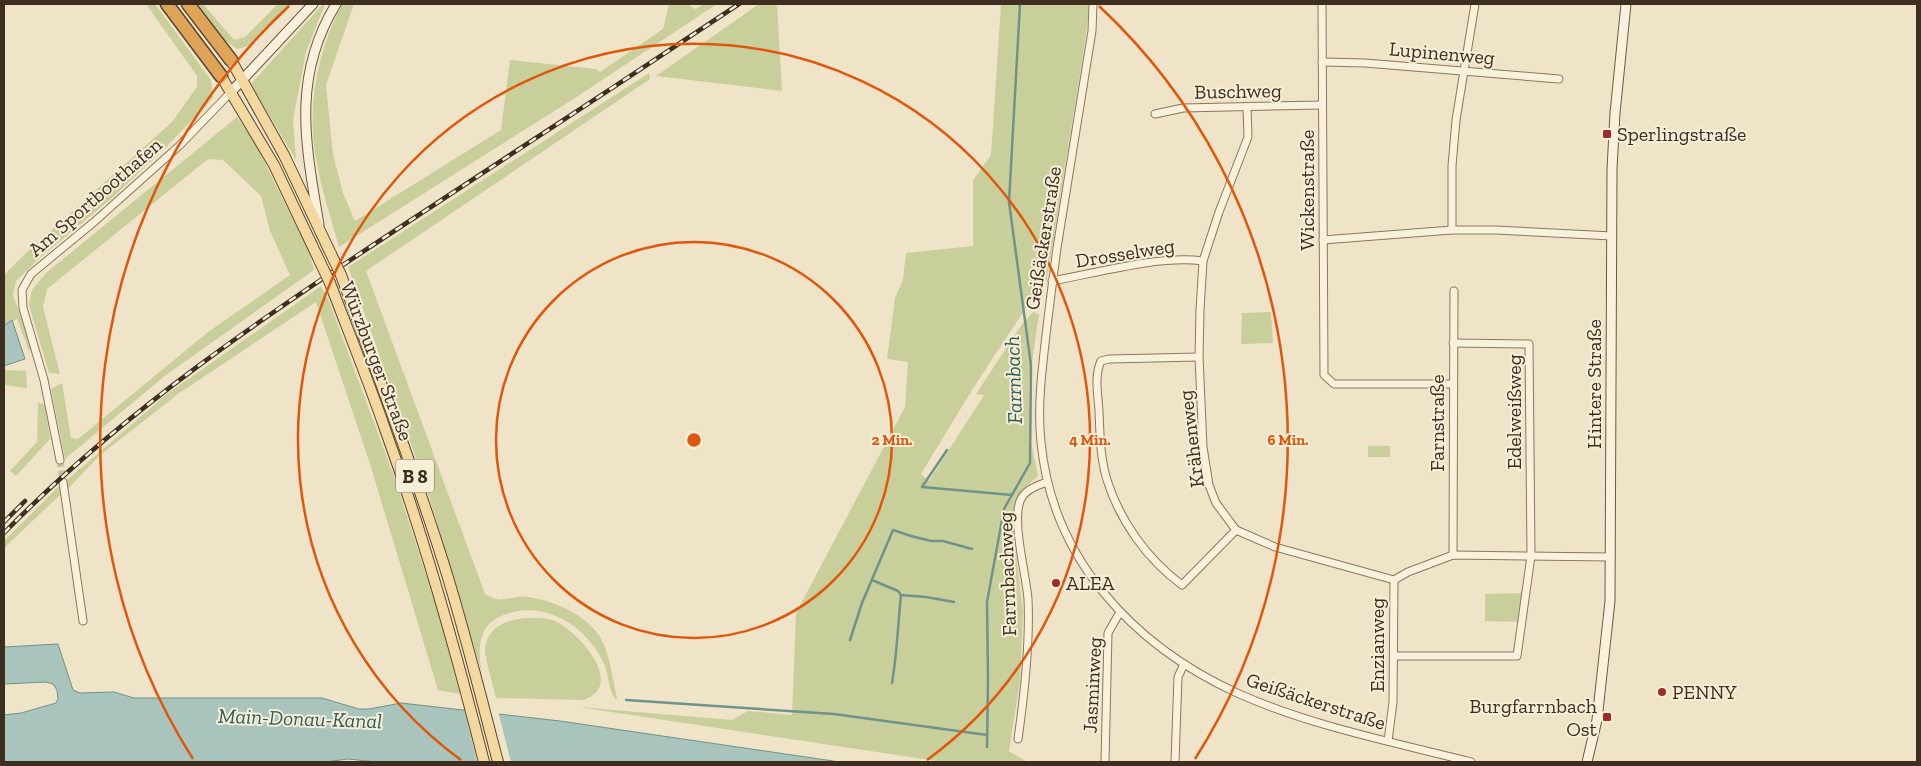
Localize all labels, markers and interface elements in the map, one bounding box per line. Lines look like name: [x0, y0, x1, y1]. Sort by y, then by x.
street label: Lupinenweg: [1388, 36, 1496, 70]
street label: Buschweg: [1194, 78, 1282, 104]
place label: Sperlingstraße: [1617, 122, 1746, 146]
marker: Sperlingstraße: [1601, 128, 1613, 140]
street label: Wickenstraße: [1295, 130, 1319, 250]
street label: Am Sportboothafen: [23, 132, 167, 262]
street label: Geißäckerstraße: [1020, 164, 1066, 312]
street label: Drosselweg: [1074, 233, 1176, 273]
street label: Würzburger Straße: [336, 278, 418, 444]
street label: Hintere Straße: [1582, 319, 1606, 449]
water label: Farrnbach: [999, 336, 1027, 424]
street label: Edelweißweg: [1502, 354, 1526, 470]
street label: Farnstraße: [1425, 374, 1449, 472]
street label: Krähenweg: [1173, 389, 1209, 489]
centre of rings: [685, 431, 703, 449]
text: 2 Min.: [871, 431, 913, 449]
text: 4 Min.: [1069, 431, 1111, 449]
text: 6 Min.: [1267, 431, 1309, 449]
road number: B 8: [396, 460, 434, 492]
street label: Farrnbachweg: [993, 511, 1021, 637]
place label: ALEA: [1066, 571, 1116, 595]
marker: ALEA: [1050, 577, 1062, 589]
street label: Enzianweg: [1365, 598, 1389, 692]
street label: Jasminweg: [1077, 636, 1107, 734]
street label: Geißäckerstraße: [1243, 667, 1389, 735]
place label: PENNY: [1672, 680, 1738, 704]
marker: PENNY: [1656, 686, 1668, 698]
place label: Burgfarrnbach Ost: [1469, 694, 1598, 741]
water label: Main-Donau-Kanal: [217, 703, 383, 733]
marker: Burgfarrnbach Ost: [1601, 711, 1613, 723]

